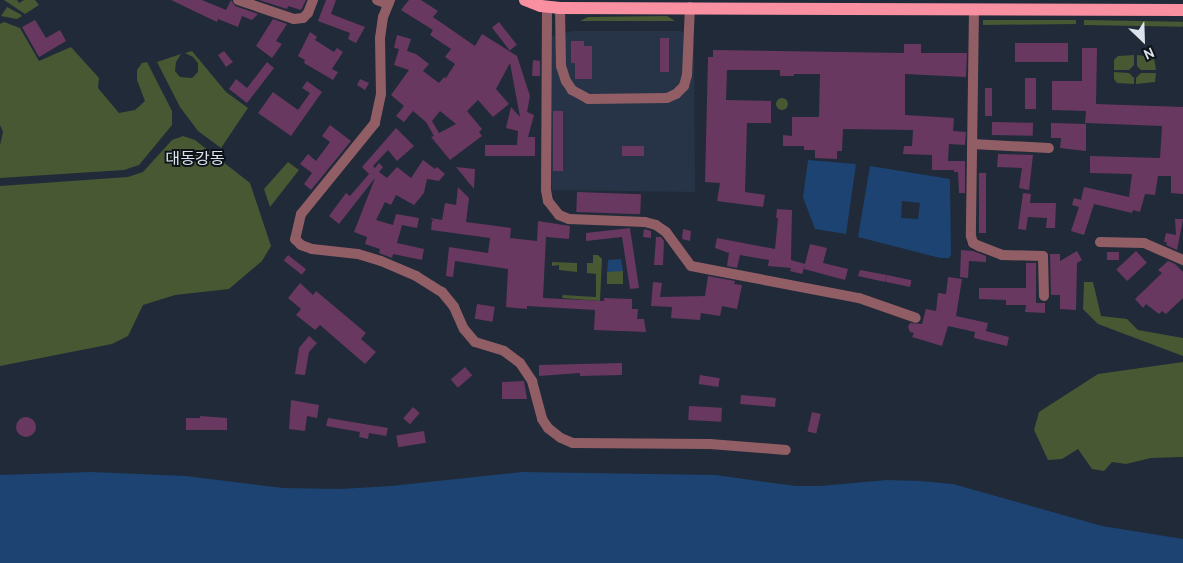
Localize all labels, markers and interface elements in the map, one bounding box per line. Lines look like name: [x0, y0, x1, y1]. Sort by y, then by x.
north arrow: [1118, 15, 1168, 65]
text: N: [1141, 43, 1157, 64]
district label: 대동강동: [166, 149, 224, 169]

